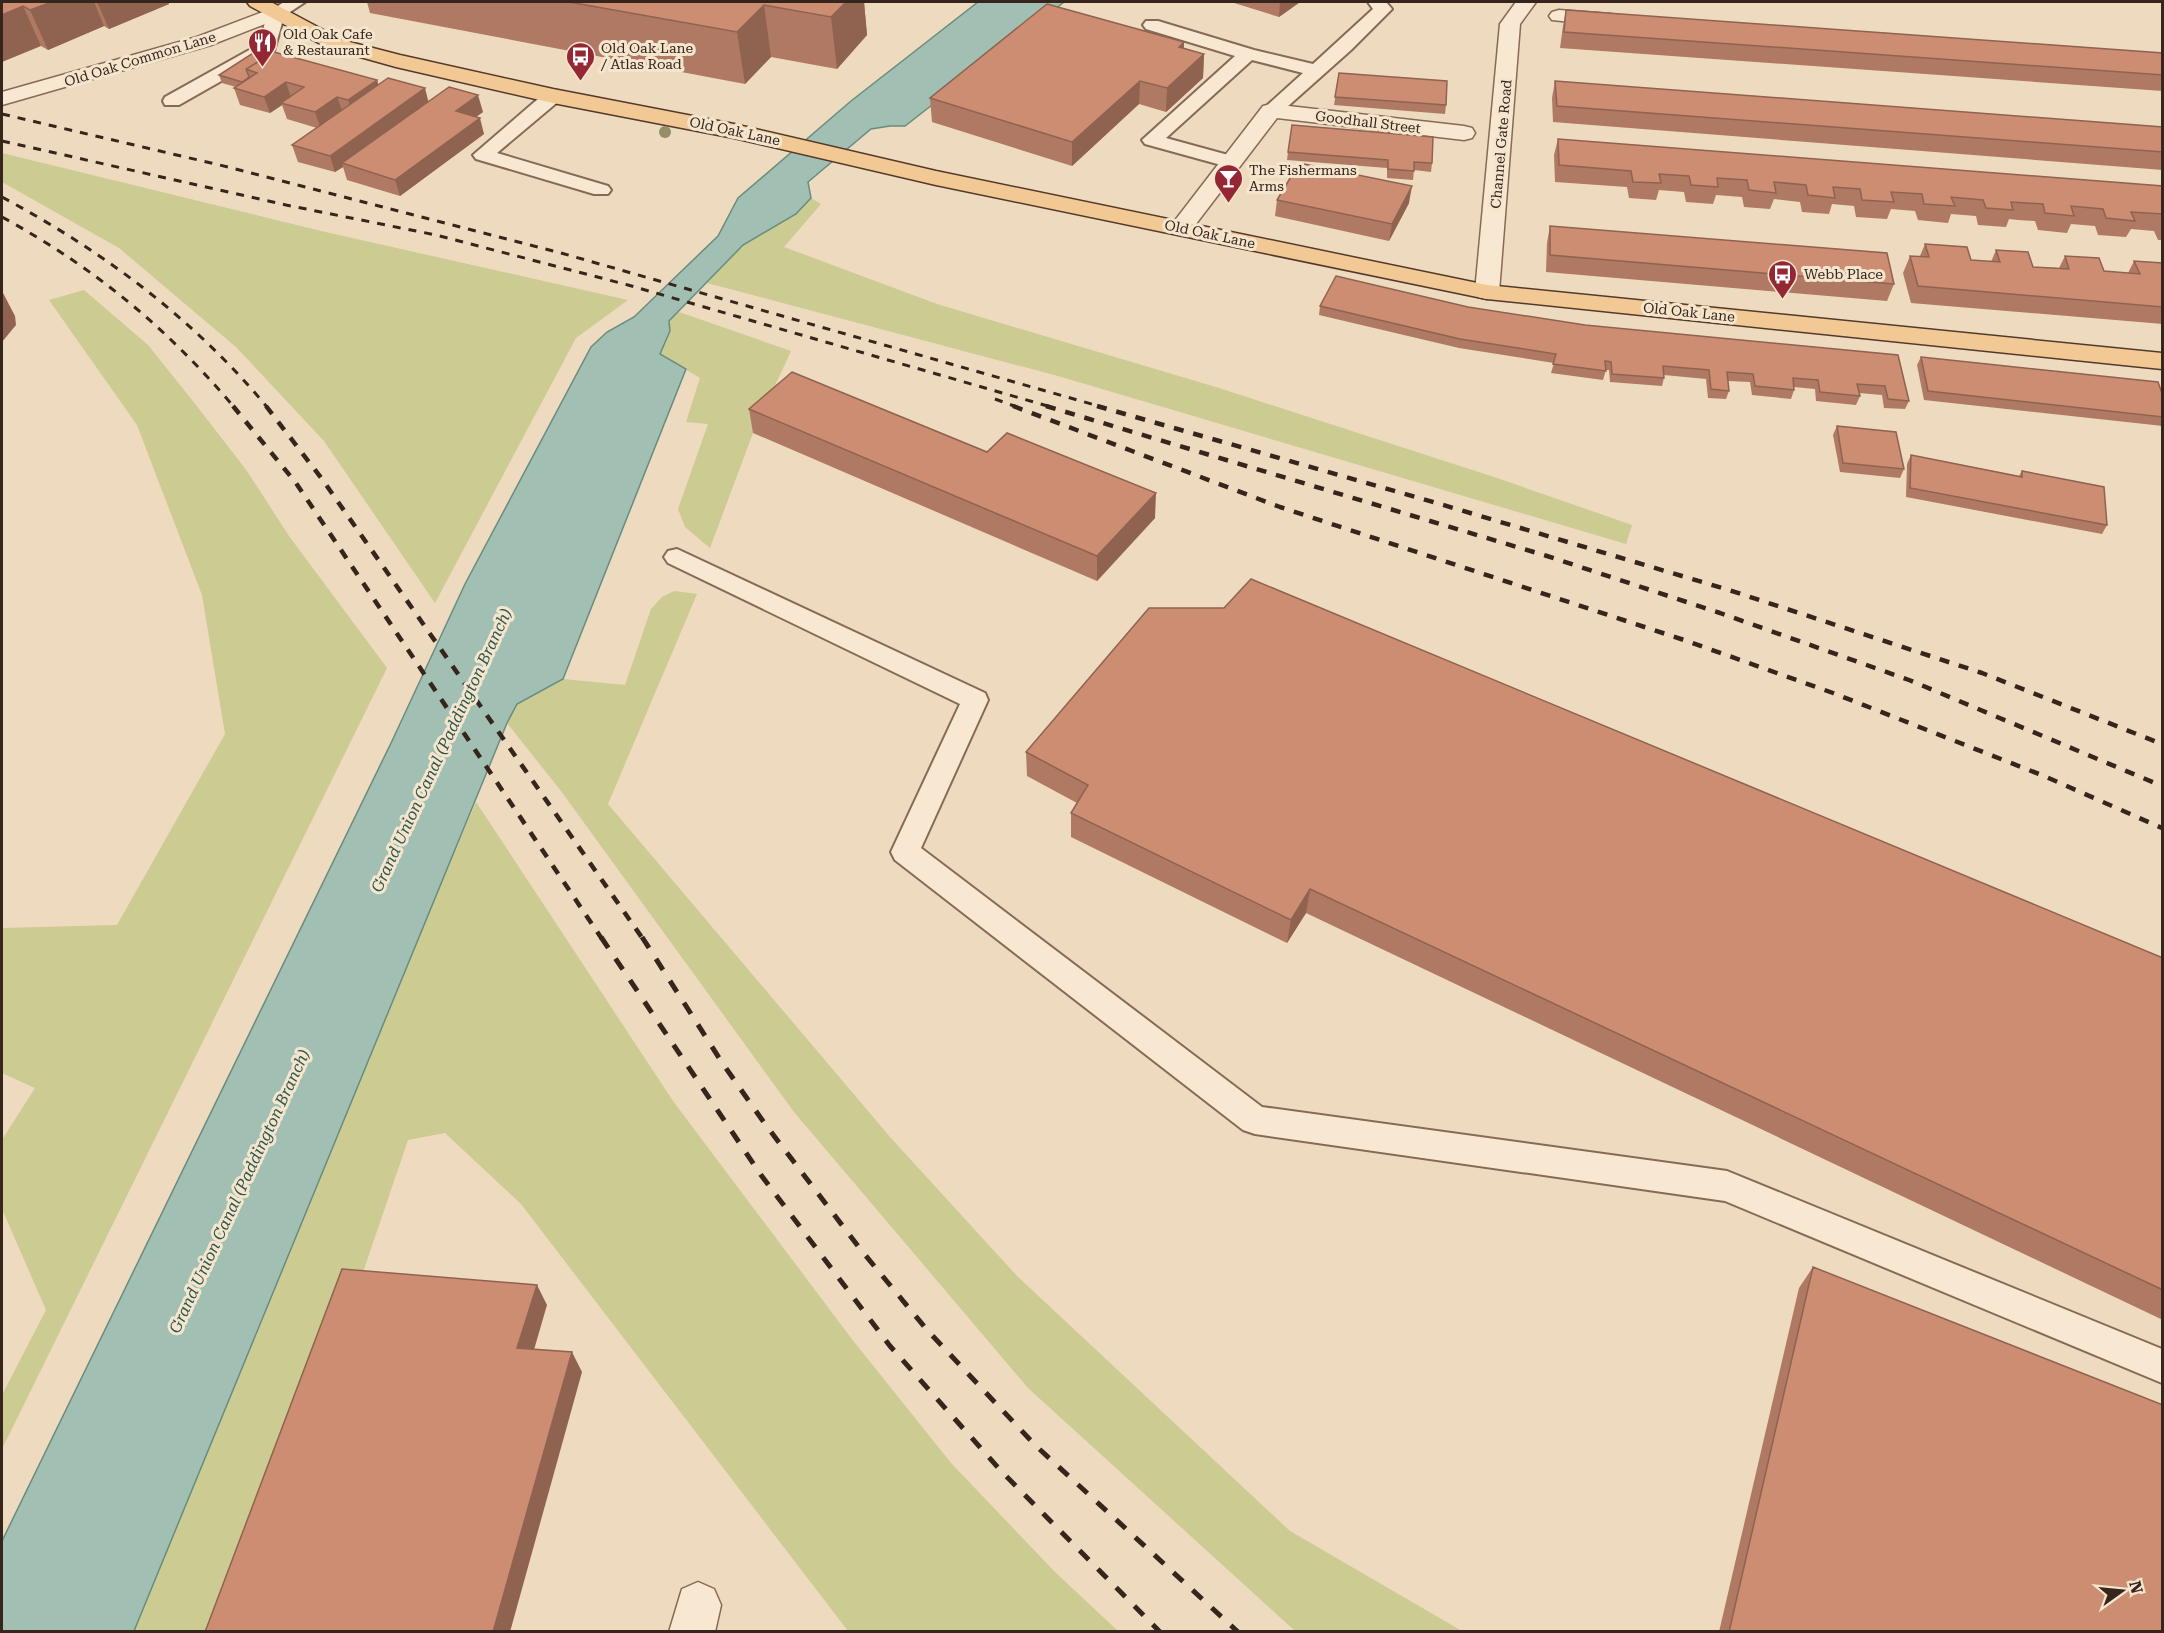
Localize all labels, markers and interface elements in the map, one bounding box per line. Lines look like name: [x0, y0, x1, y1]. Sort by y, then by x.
restaurant icon: Old Oak Cafe & Restaurant: [246, 26, 278, 68]
place label: Old Oak Cafe & Restaurant: [283, 26, 373, 58]
street label: Old Oak Common Lane: [62, 28, 218, 90]
bus stop icon: Old Oak Lane / Atlas Road: [564, 40, 596, 82]
place label: Old Oak Lane / Atlas Road: [600, 40, 694, 72]
street label: Channel Gate Road: [1487, 79, 1515, 209]
street label: Goodhall Street: [1314, 108, 1422, 136]
street label: Old Oak Lane: [688, 114, 782, 148]
bar icon: The Fishermans Arms: [1212, 162, 1244, 204]
place label: The Fishermans Arms: [1249, 162, 1357, 194]
street label: Old Oak Lane: [1163, 217, 1257, 251]
bus stop icon: Webb Place: [1767, 258, 1799, 300]
place label: Webb Place: [1804, 266, 1883, 282]
street label: Old Oak Lane: [1642, 299, 1736, 325]
water label: Grand Union Canal (Paddington Branch): [367, 605, 516, 895]
water label: Grand Union Canal (Paddington Branch): [165, 1046, 314, 1336]
north arrow: [2092, 1561, 2152, 1621]
text: N: [2125, 1579, 2147, 1596]

